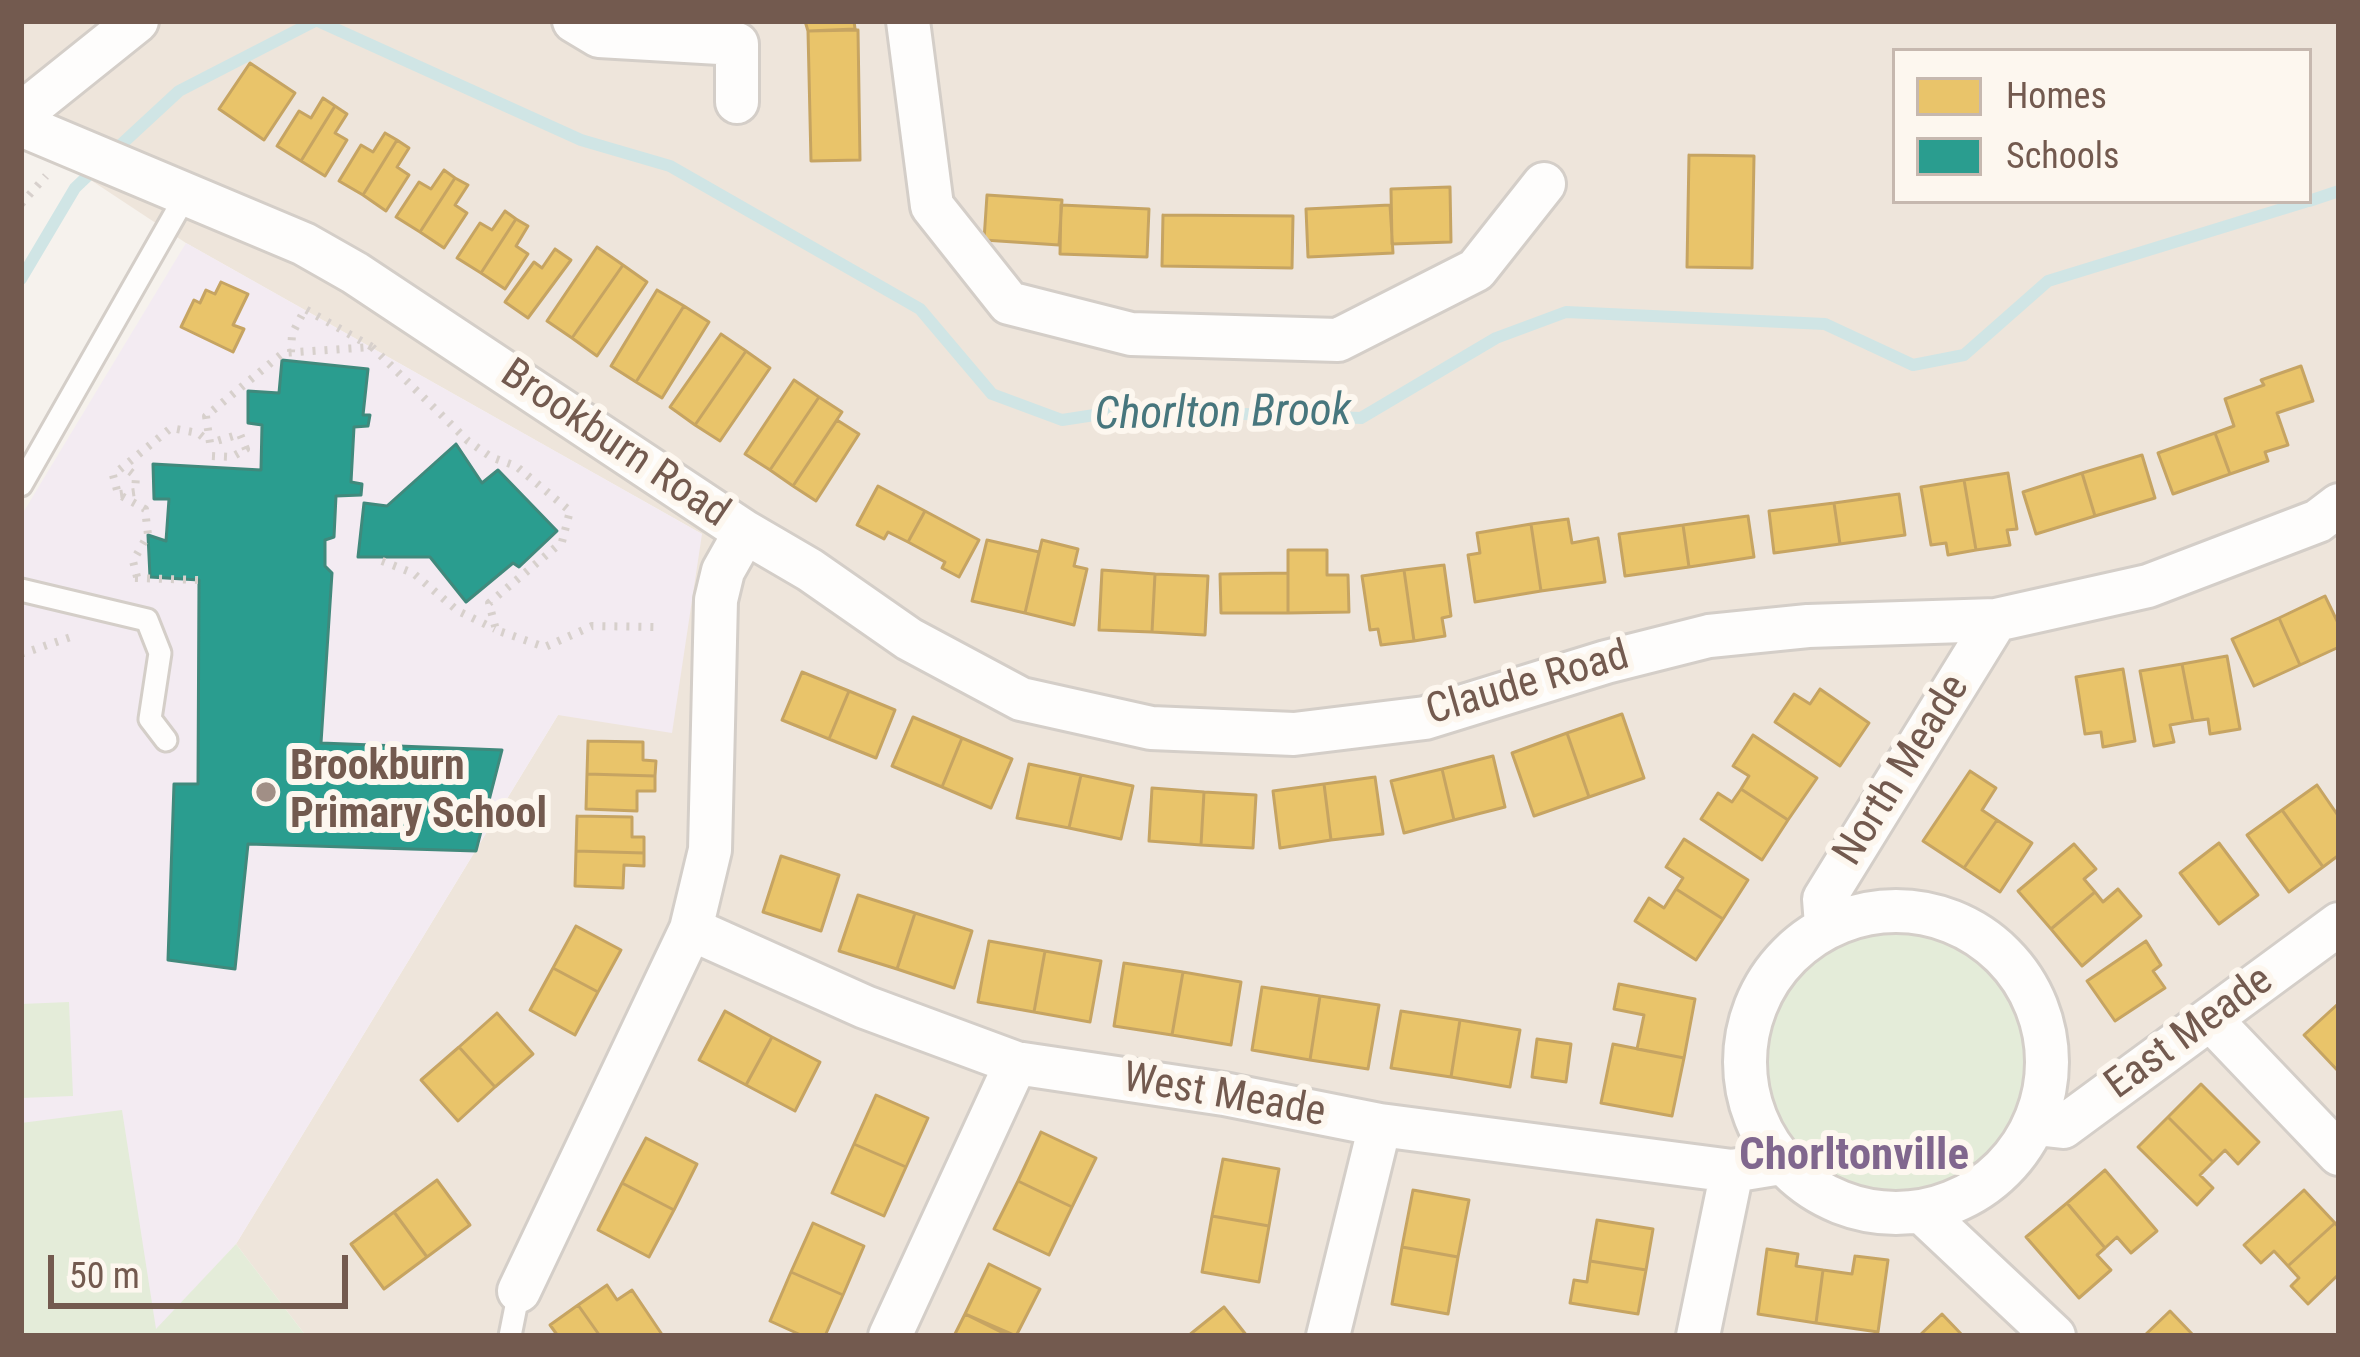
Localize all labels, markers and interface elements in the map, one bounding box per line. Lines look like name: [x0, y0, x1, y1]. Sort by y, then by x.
legend: [1892, 48, 2312, 204]
text: Homes: [2006, 75, 2107, 117]
text: Schools: [2006, 135, 2120, 177]
street label: Brookburn Road: [490, 350, 738, 540]
water label: Chorlton Brook: [1094, 386, 1352, 444]
street label: Claude Road: [1421, 632, 1635, 738]
street label: North Meade: [1825, 666, 1981, 876]
place label: Brookburn Primary School: [290, 743, 547, 842]
marker: Brookburn Primary School: [253, 779, 279, 805]
street label: East Meade: [2097, 957, 2283, 1111]
street label: West Meade: [1119, 1054, 1329, 1140]
district label: Chorltonville: [1739, 1131, 1969, 1185]
scale bar: [54, 1231, 354, 1305]
text: 50 m: [69, 1255, 140, 1297]

